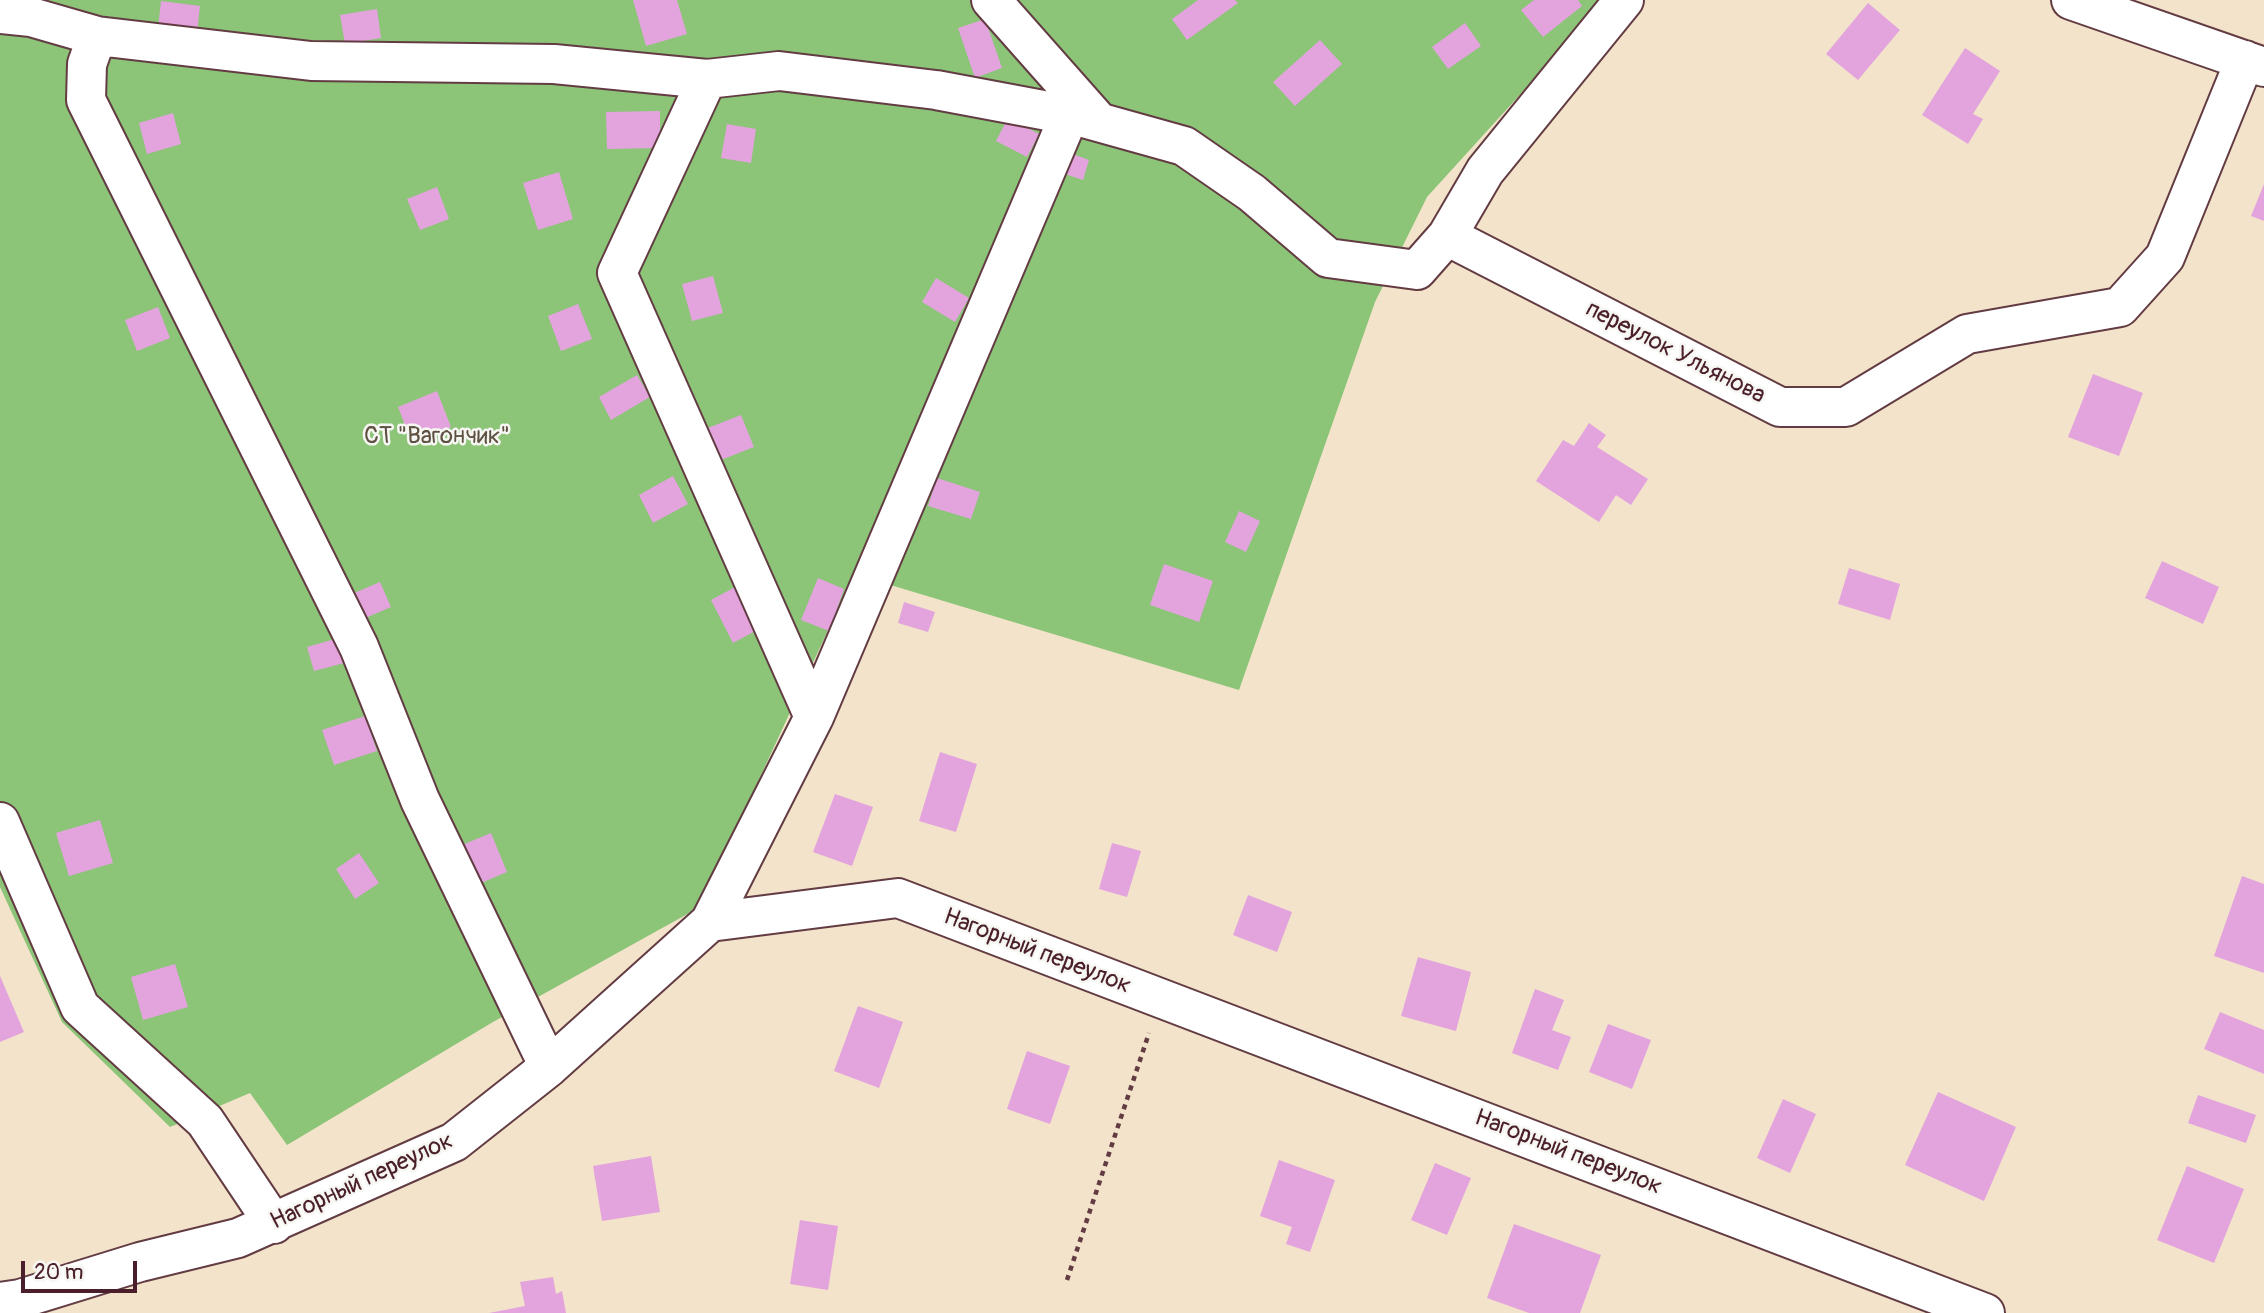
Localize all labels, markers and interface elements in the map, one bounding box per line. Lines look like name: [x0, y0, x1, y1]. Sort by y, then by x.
street label: переулок Ульянова: [1580, 295, 1770, 411]
park label: СТ "Вагончик": [364, 423, 510, 451]
street label: Нагорный переулок: [939, 903, 1135, 1001]
street label: Нагорный переулок: [1470, 1104, 1666, 1202]
street label: Нагорный переулок: [266, 1127, 458, 1237]
scale bar: [24, 1246, 140, 1290]
text: 20 m: [34, 1259, 83, 1286]

